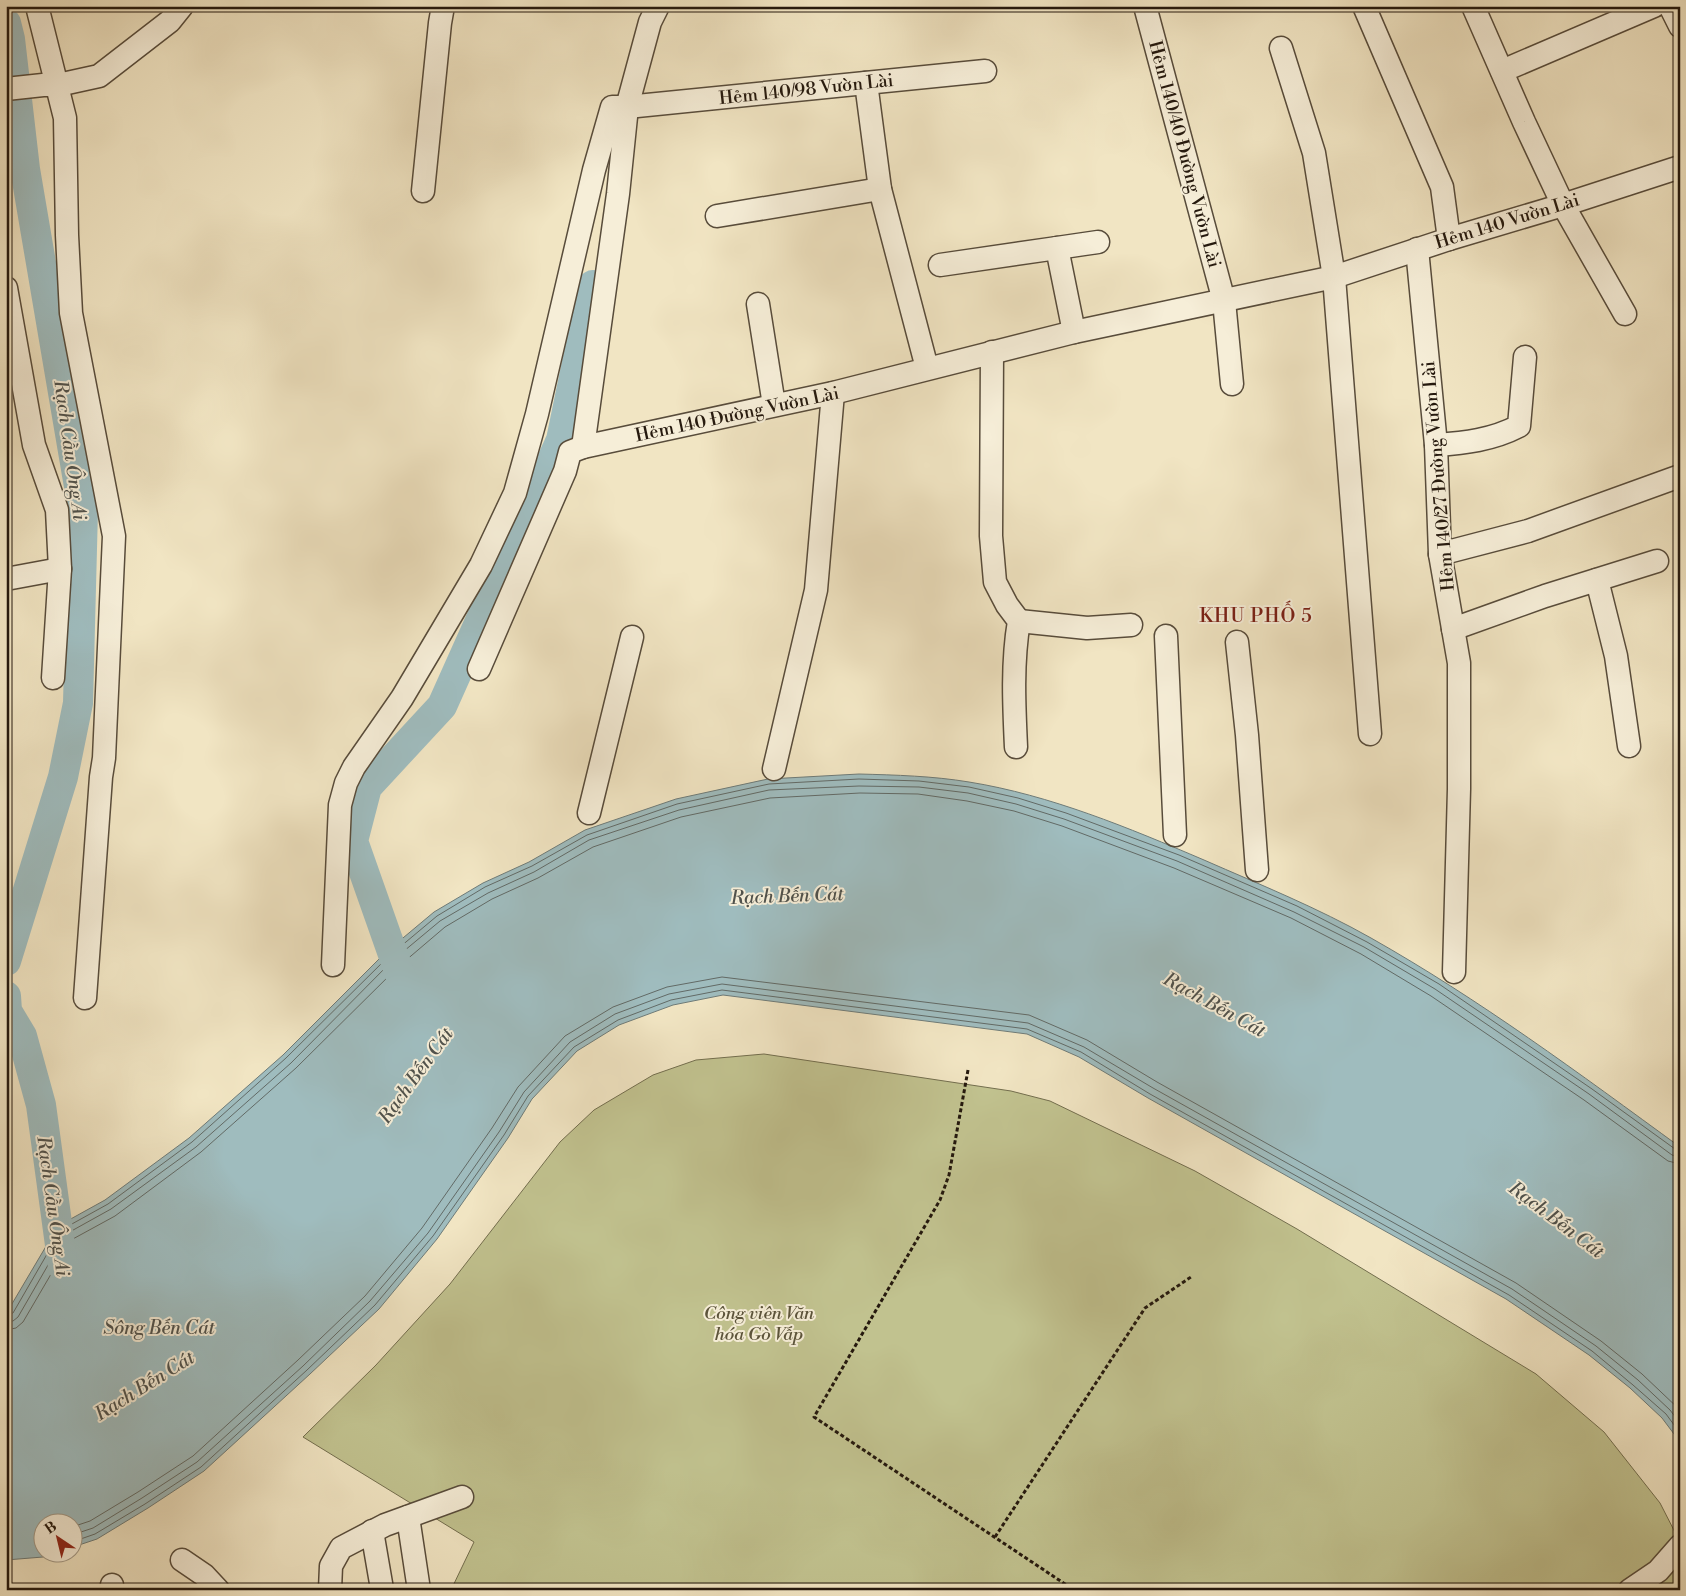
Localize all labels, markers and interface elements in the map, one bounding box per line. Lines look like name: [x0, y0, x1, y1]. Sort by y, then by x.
street label: Hẻm 140/40 Đường Vườn Lài: [1143, 38, 1226, 270]
street label: Hẻm 140/98 Vườn Lài: [718, 69, 895, 110]
street label: Hẻm 140 Vườn Lài: [1432, 189, 1582, 254]
street label: Hẻm 140/27 Đường Vườn Lài: [1417, 360, 1460, 592]
water label: Rạch Cầu Ông Ai: [48, 377, 94, 522]
street label: Hẻm 140 Đường Vườn Lài: [633, 382, 841, 447]
district label: KHU PHỐ 5: [1199, 600, 1313, 628]
water label: Rạch Bến Cát: [729, 882, 845, 910]
water label: Rạch Bến Cát: [1158, 966, 1270, 1043]
water label: Rạch Bến Cát: [372, 1022, 459, 1129]
water label: Rạch Cầu Ông Ai: [31, 1133, 77, 1278]
water label: Rạch Bến Cát: [1503, 1176, 1609, 1264]
park label: Công viên Văn hóa Gò Vấp: [704, 1302, 815, 1346]
water label: Sông Bến Cát: [103, 1316, 215, 1340]
water label: Rạch Bến Cát: [89, 1345, 200, 1427]
north arrow: [32, 1514, 82, 1564]
text: B: [42, 1518, 61, 1539]

